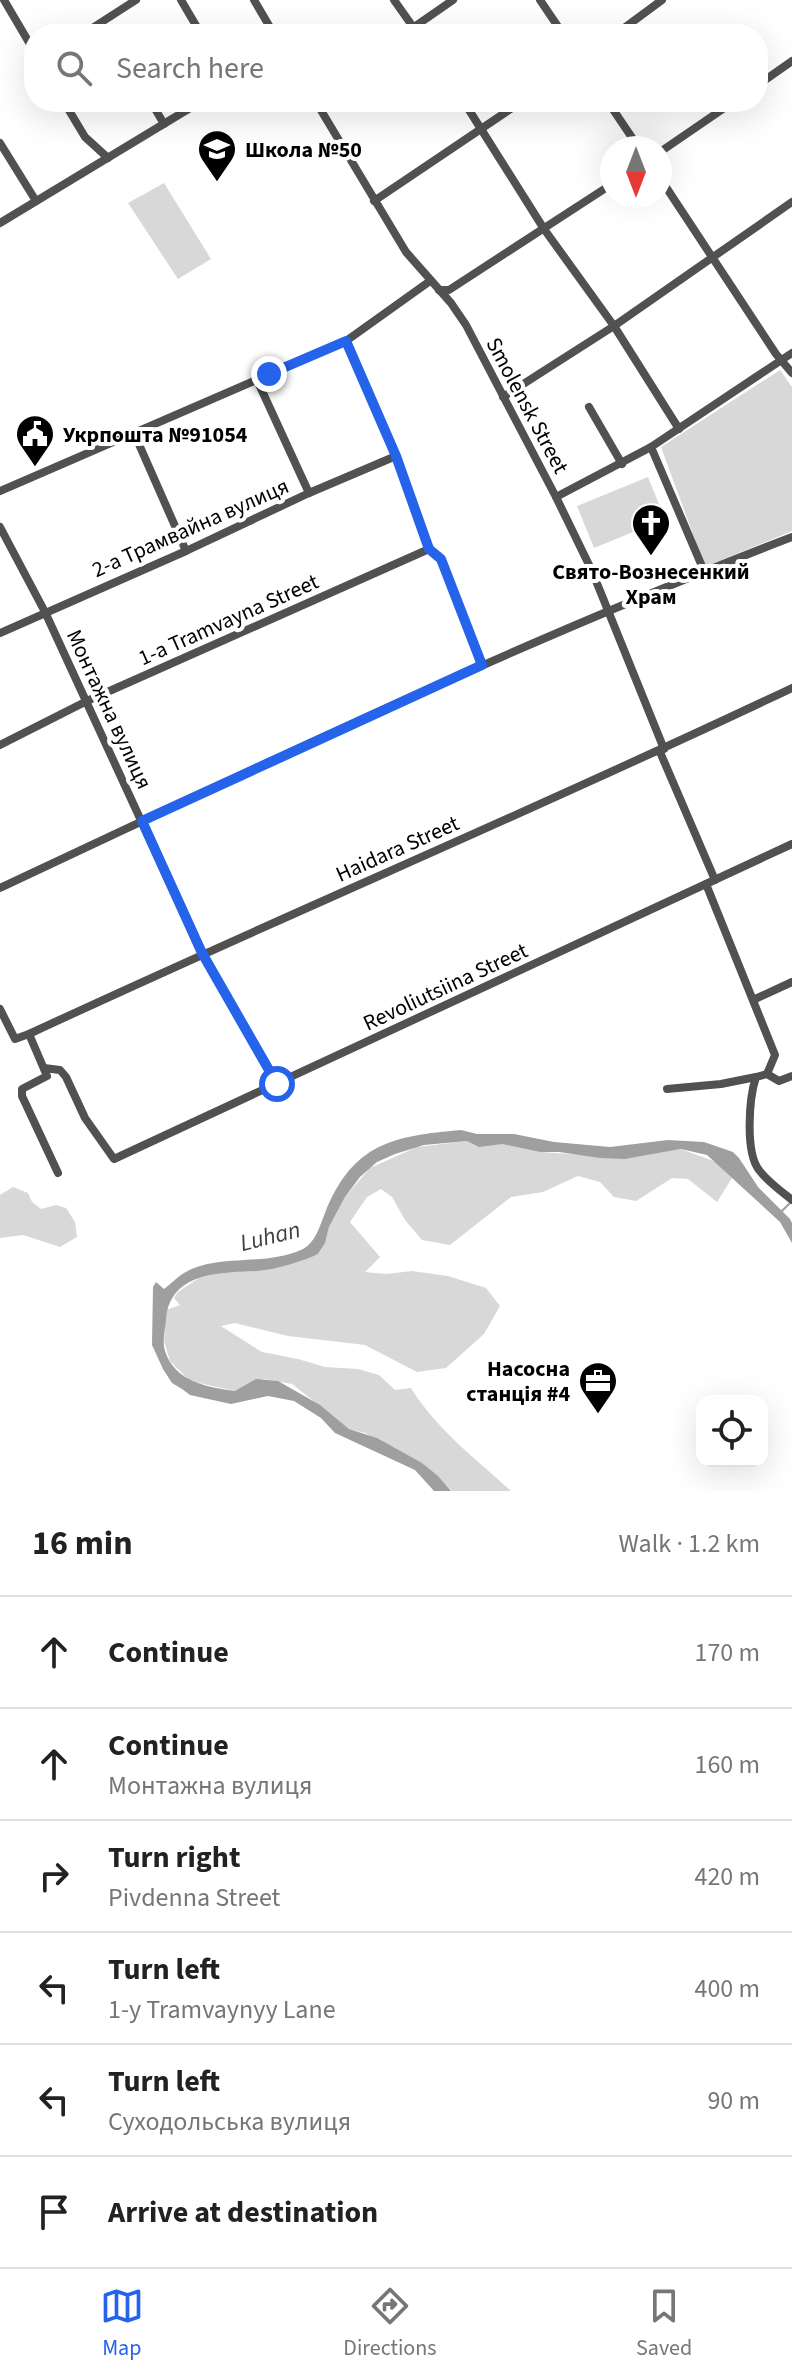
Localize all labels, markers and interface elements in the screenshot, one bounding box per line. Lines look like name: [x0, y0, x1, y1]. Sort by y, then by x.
search box: [24, 24, 768, 112]
icon: search: [52, 46, 96, 90]
text: Search here: [116, 47, 264, 90]
school or university icon: Школа №50: [196, 128, 238, 183]
place label: Школа №50: [245, 134, 362, 166]
north arrow: [600, 136, 672, 208]
street label: Smolensk Street: [478, 332, 577, 480]
route end: [251, 356, 287, 392]
public building icon: Укрпошта №91054: [14, 413, 56, 468]
place label: Укрпошта №91054: [63, 419, 248, 451]
street label: 2-а Трамвайна вулиця: [87, 470, 294, 586]
church icon: Свято-Вознесенкий Храм: [630, 502, 672, 557]
place label: Свято-Вознесенкий Храм: [552, 556, 750, 613]
street label: 1-a Tramvayna Street: [133, 566, 324, 674]
street label: Монтажна вулиця: [58, 624, 160, 795]
street label: Haidara Street: [331, 807, 465, 890]
street label: Revoliutsiina Street: [358, 934, 533, 1039]
route start: [259, 1066, 295, 1102]
water label: Luhan: [236, 1212, 304, 1261]
place label: Насосна станція #4: [466, 1353, 570, 1410]
office icon: Насосна станція #4: [577, 1360, 619, 1415]
map controls: [696, 1395, 768, 1467]
button: locate: [696, 1395, 768, 1467]
text: 16 min: [32, 1519, 133, 1568]
text: Walk · 1.2 km: [619, 1525, 760, 1562]
icon: ahead: [32, 1630, 76, 1674]
text: Continue: [108, 1631, 229, 1674]
text: 170 m: [694, 1634, 760, 1671]
text: Continue: [108, 1724, 229, 1767]
icon: ahead: [32, 1742, 76, 1786]
text: 160 m: [694, 1746, 760, 1783]
text: Монтажна вулиця: [108, 1767, 312, 1804]
text: Turn right: [108, 1836, 240, 1879]
icon: right: [32, 1854, 76, 1898]
text: 420 m: [694, 1858, 760, 1895]
text: Pivdenna Street: [108, 1879, 280, 1916]
text: Turn left: [108, 1948, 220, 1991]
icon: left: [32, 1966, 76, 2010]
text: 400 m: [694, 1970, 760, 2007]
text: 1-y Tramvaynyy Lane: [108, 1991, 336, 2028]
text: Turn left: [108, 2060, 220, 2103]
icon: left: [32, 2078, 76, 2122]
text: 90 m: [707, 2082, 760, 2119]
text: Суходольська вулиця: [108, 2103, 351, 2140]
icon: arrive: [32, 2190, 76, 2234]
text: Arrive at destination: [108, 2191, 378, 2234]
tab: Map: [100, 2284, 144, 2364]
tab: Directions: [343, 2284, 436, 2364]
tab: Saved: [636, 2284, 692, 2364]

